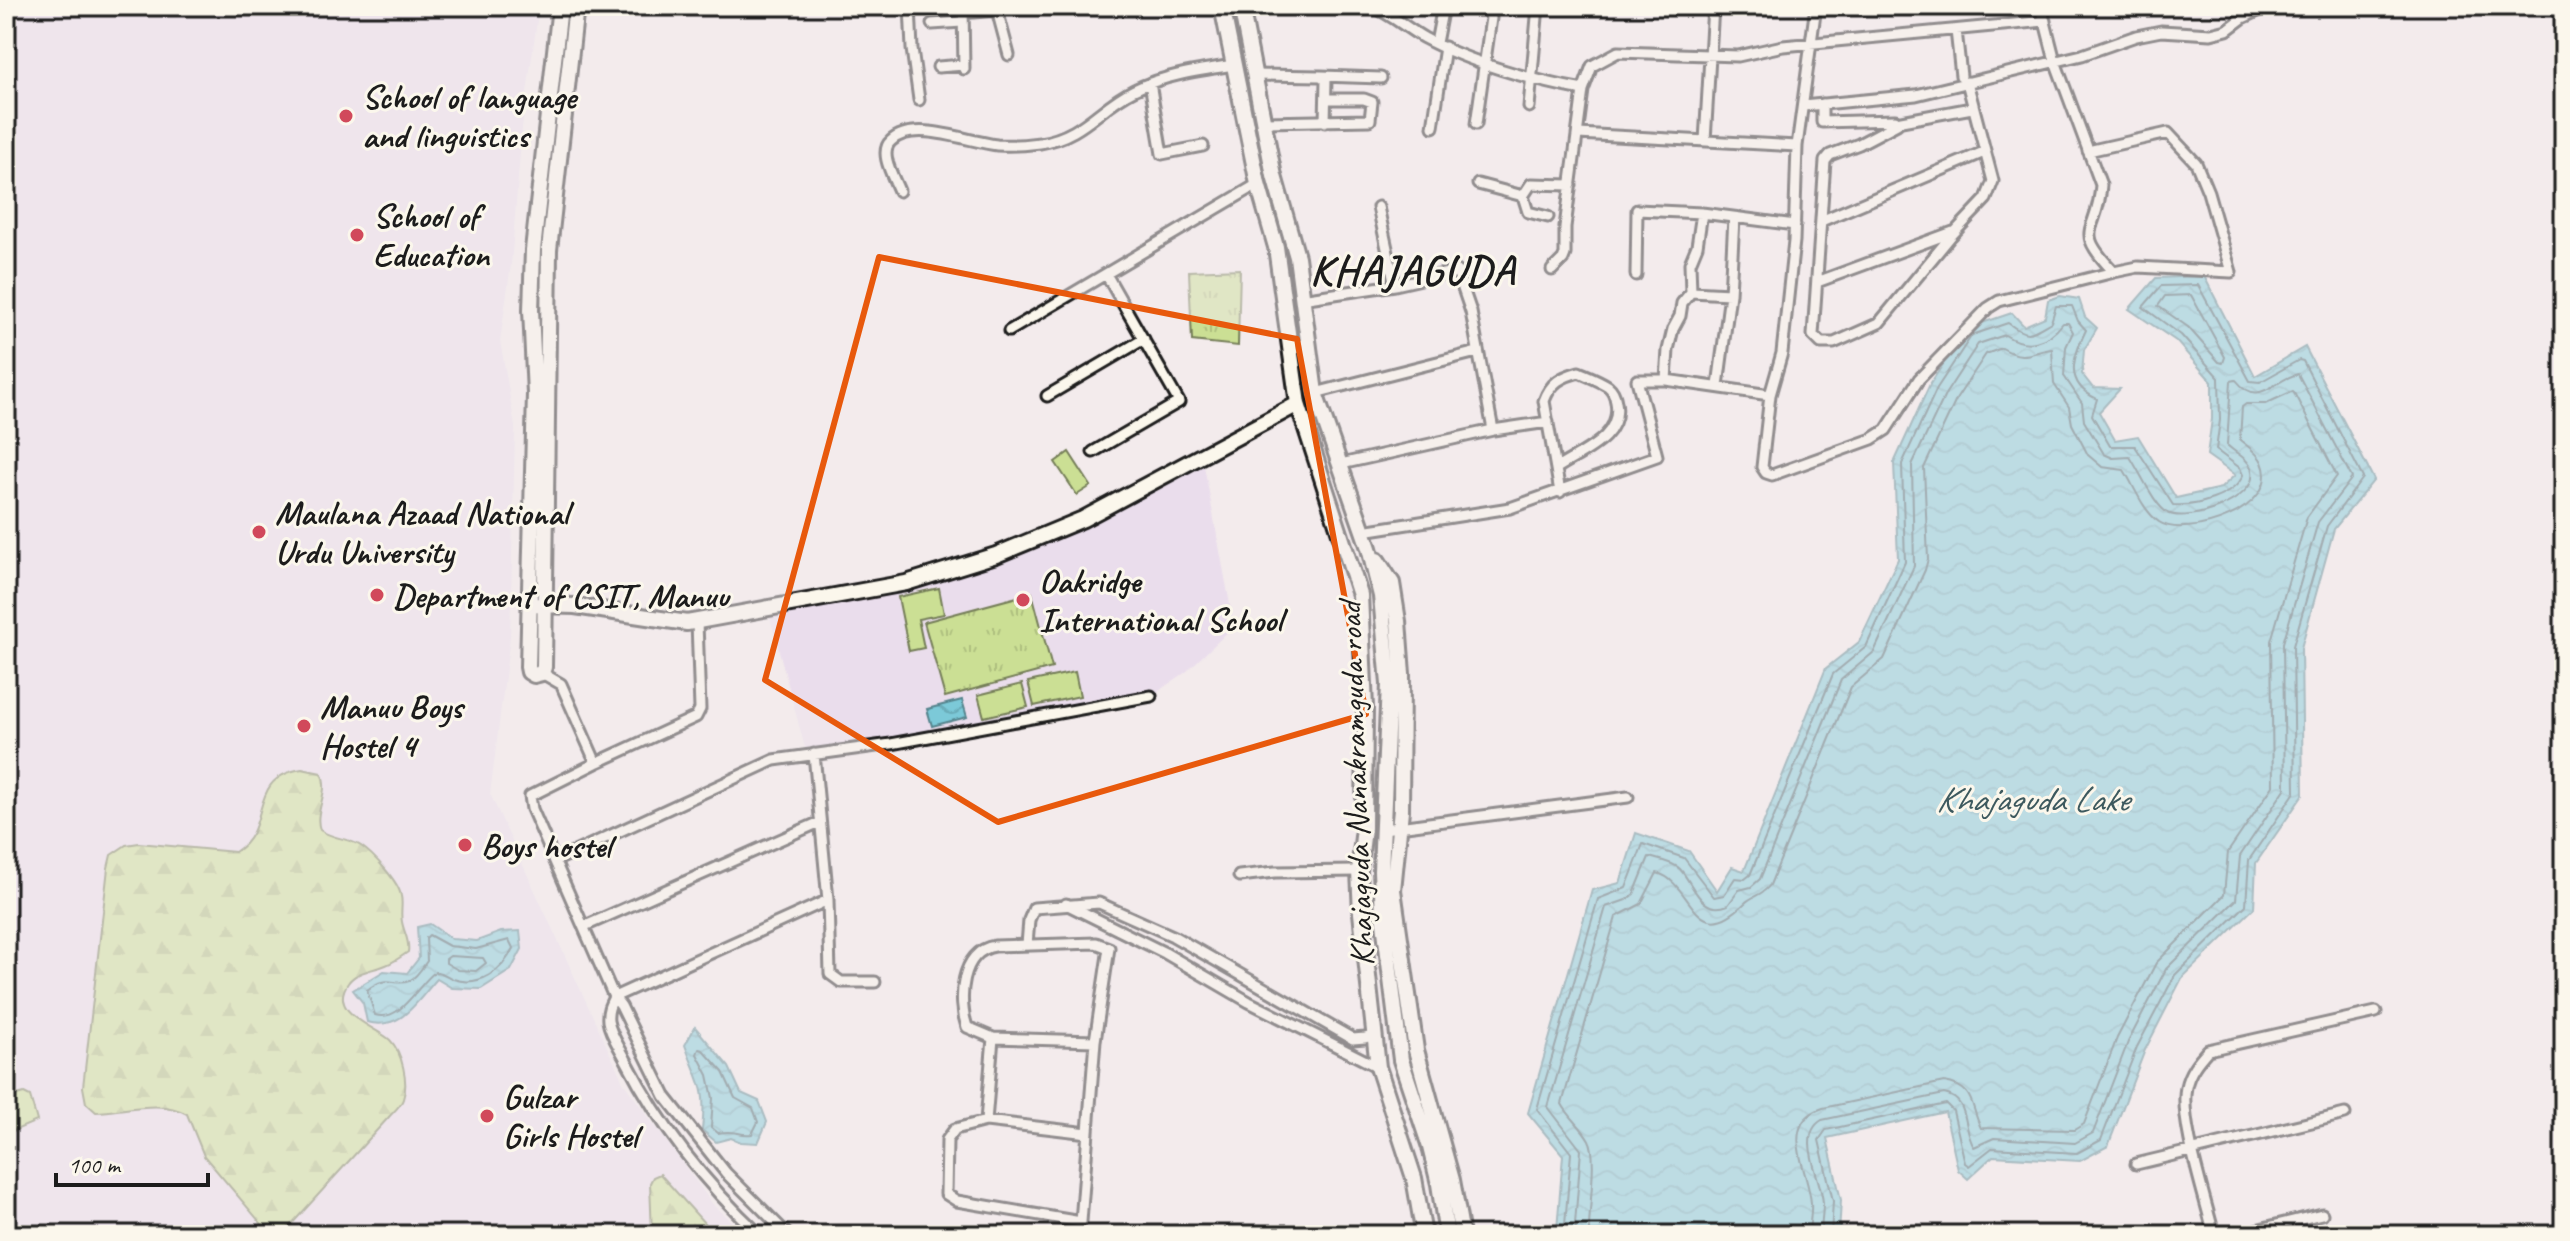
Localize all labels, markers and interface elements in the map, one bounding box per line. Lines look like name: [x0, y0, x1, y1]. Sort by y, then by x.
place label: School of language and linguistics: [362, 75, 579, 157]
marker: School of language and linguistics: [337, 107, 355, 125]
place label: School of Education: [373, 194, 490, 276]
marker: School of Education: [348, 226, 366, 244]
district label: KHAJAGUDA: [1310, 244, 1516, 297]
place label: Maulana Azaad National Urdu University: [275, 491, 575, 573]
marker: Maulana Azaad National Urdu University: [250, 523, 268, 541]
place label: Oakridge International School: [1039, 559, 1289, 641]
place label: Department of CSIT, Manuu: [393, 574, 732, 617]
marker: Department of CSIT, Manuu: [368, 586, 386, 604]
marker: Oakridge International School: [1014, 591, 1032, 609]
street label: Khajaguda Nanakramguda road: [1327, 597, 1383, 967]
place label: Manuu Boys Hostel 4: [320, 685, 466, 767]
marker: Manuu Boys Hostel 4: [295, 717, 313, 735]
water label: Khajaguda Lake: [1936, 776, 2133, 822]
place label: Boys hostel: [481, 824, 617, 867]
marker: Boys hostel: [456, 836, 474, 854]
place label: Gulzar Girls Hostel: [503, 1075, 644, 1157]
marker: Gulzar Girls Hostel: [478, 1107, 496, 1125]
scale bar: [56, 1137, 208, 1187]
text: 100 m: [68, 1150, 122, 1180]

